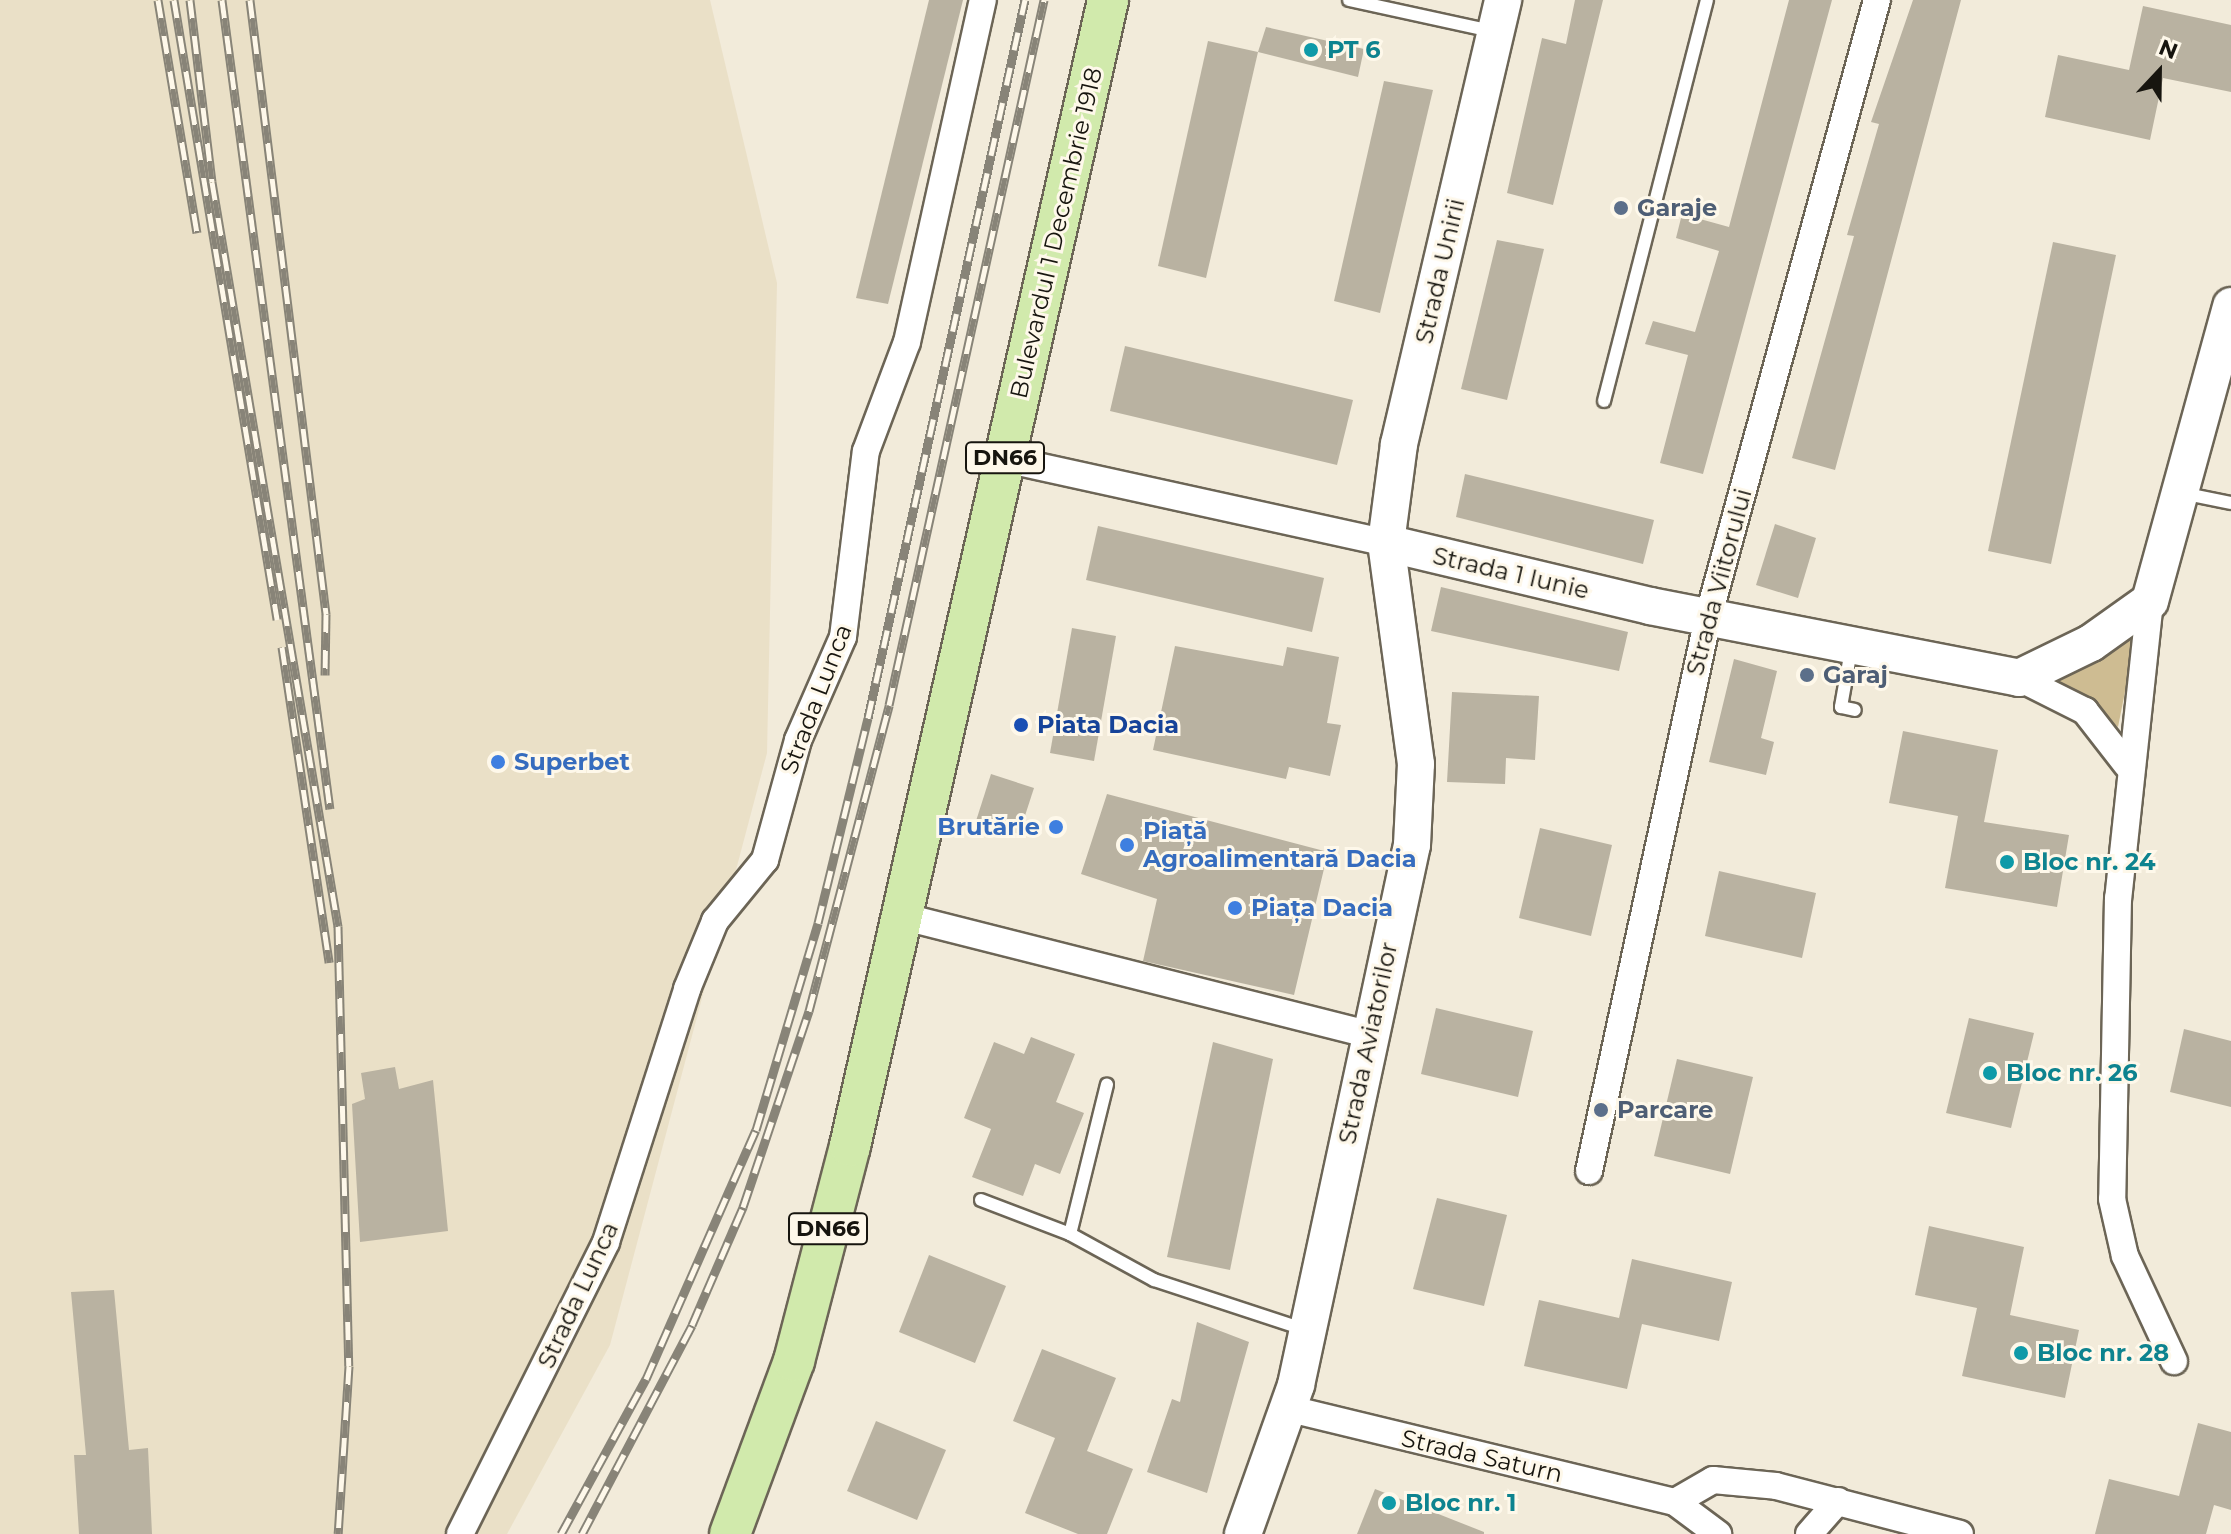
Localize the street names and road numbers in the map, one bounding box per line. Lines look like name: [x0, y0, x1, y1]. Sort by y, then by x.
street label: Bulevardul 1 Decembrie 1918: [1004, 65, 1108, 401]
street label: Strada Unirii: [1409, 196, 1471, 346]
road number: DN66: [965, 440, 1045, 476]
street label: Strada Viitorului: [1680, 485, 1758, 679]
street label: Strada 1 Iunie: [1430, 541, 1592, 605]
street label: Strada Lunca: [774, 620, 858, 778]
street label: Strada Aviatorilor: [1333, 939, 1403, 1147]
road number: DN66: [788, 1211, 868, 1247]
street label: Strada Lunca: [532, 1217, 624, 1373]
street label: Strada Saturn: [1399, 1423, 1565, 1489]

